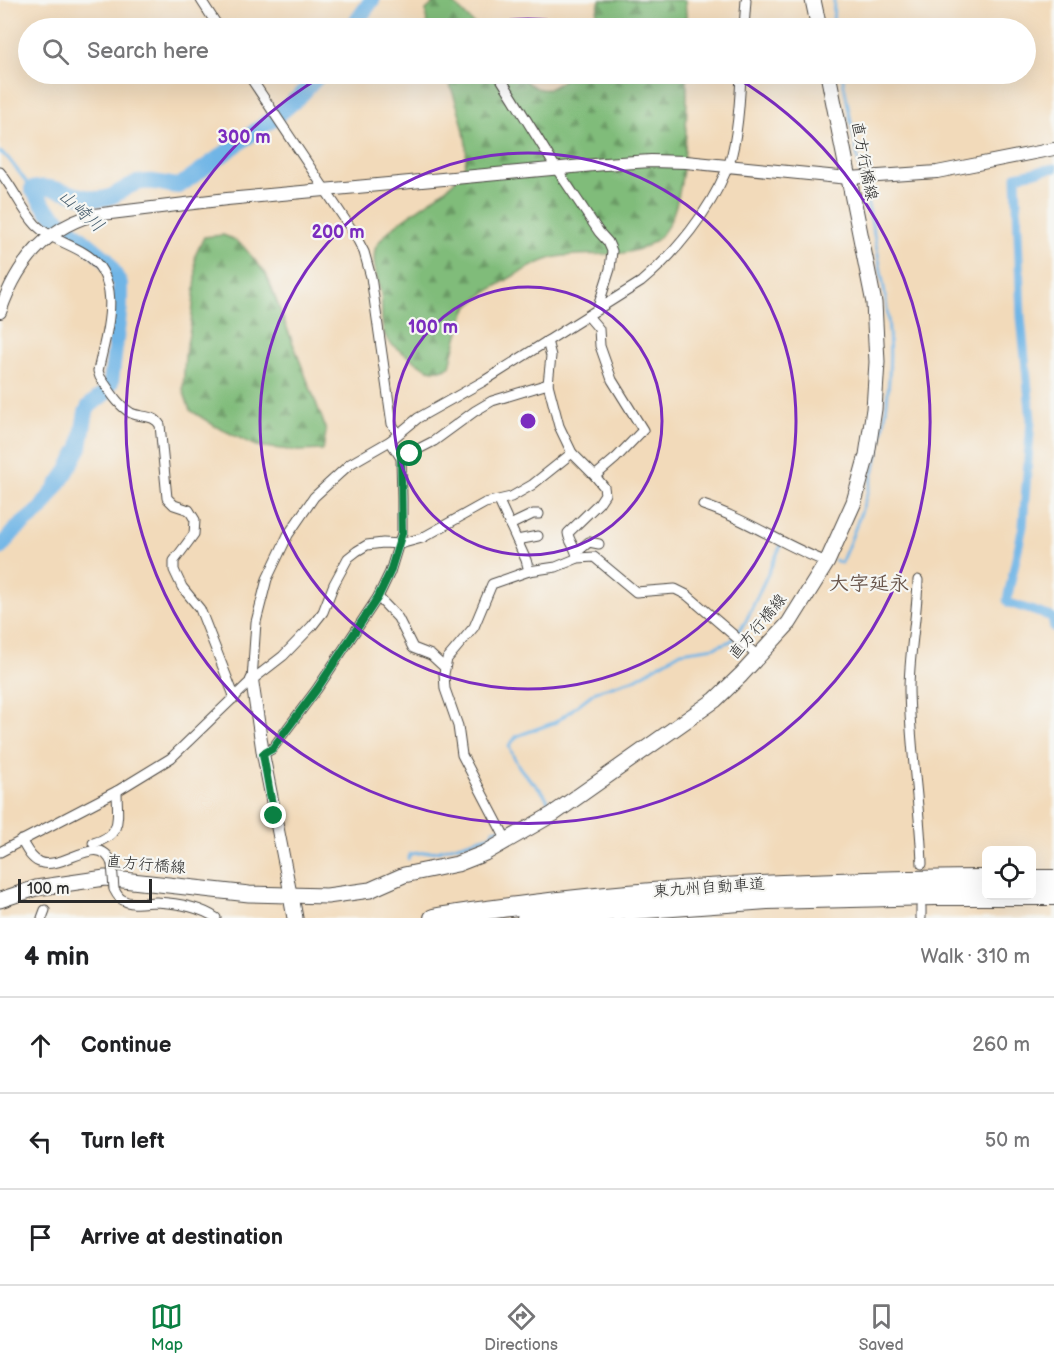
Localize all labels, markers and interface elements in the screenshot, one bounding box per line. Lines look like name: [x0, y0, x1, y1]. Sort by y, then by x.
search box: [18, 18, 1036, 84]
icon: search: [39, 35, 72, 68]
text: Search here: [87, 38, 209, 65]
street label: 直方行橋線: [847, 120, 881, 202]
text: 300 m: [217, 127, 271, 148]
water label: 山崎川: [54, 185, 108, 237]
text: 200 m: [311, 222, 365, 243]
text: 100 m: [408, 317, 458, 338]
centre of rings: [518, 411, 538, 431]
route start: [396, 440, 422, 466]
district label: 大字延永: [829, 572, 909, 596]
street label: 直方行橋線: [725, 590, 791, 664]
route end: [260, 802, 286, 828]
map controls: [982, 846, 1036, 900]
button: locate: [982, 846, 1036, 900]
street label: 直方行橋線: [105, 852, 187, 878]
street label: 東九州自動車道: [652, 875, 766, 901]
scale bar: [18, 876, 152, 904]
text: 100 m: [27, 880, 70, 899]
text: 4 min: [24, 942, 89, 973]
text: Walk · 310 m: [921, 945, 1030, 969]
icon: ahead: [24, 1029, 57, 1062]
text: Continue: [81, 1032, 171, 1059]
text: 260 m: [972, 1033, 1030, 1057]
icon: left: [24, 1125, 57, 1158]
text: Turn left: [81, 1128, 165, 1155]
text: 50 m: [985, 1129, 1030, 1153]
icon: arrive: [24, 1221, 57, 1254]
text: Arrive at destination: [81, 1224, 283, 1251]
tab: Map: [150, 1300, 183, 1355]
tab: Directions: [484, 1300, 558, 1355]
tab: Saved: [859, 1300, 904, 1355]

